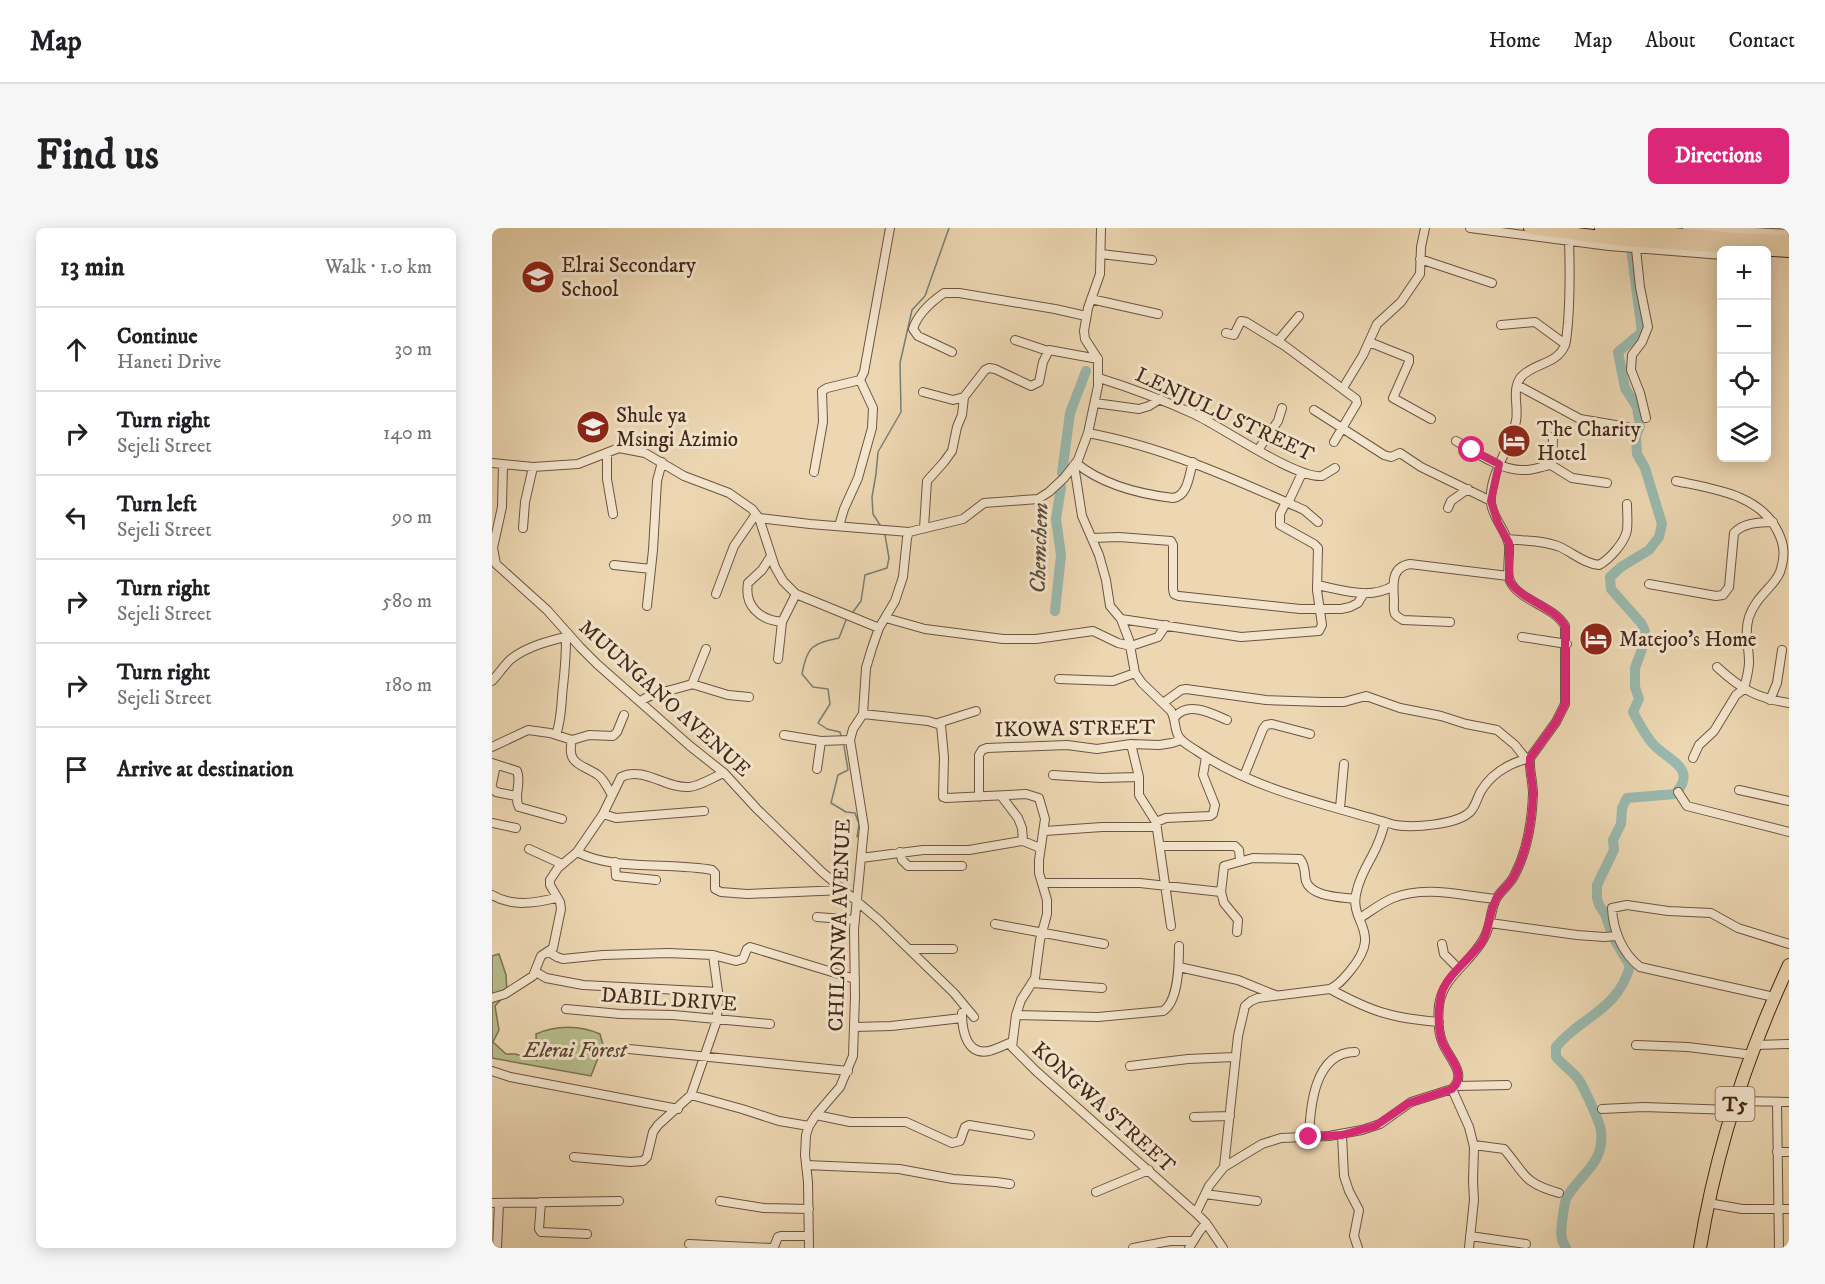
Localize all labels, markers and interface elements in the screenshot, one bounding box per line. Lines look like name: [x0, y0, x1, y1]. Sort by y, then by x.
text: Map: [30, 24, 82, 59]
text: Home: [1489, 28, 1541, 54]
text: Map: [1574, 28, 1612, 54]
text: About: [1645, 28, 1696, 54]
text: Contact: [1729, 28, 1795, 54]
button: Directions: [1648, 128, 1789, 184]
text: Find us: [36, 130, 159, 182]
map controls: [1717, 246, 1771, 462]
button: +: [1717, 246, 1771, 300]
text: 13 min: [60, 251, 125, 284]
place label: Elrai Secondary School: [561, 253, 697, 303]
text: Walk · 1.0 km: [325, 255, 432, 280]
school or university icon: Elrai Secondary School: [520, 259, 556, 295]
button: −: [1717, 300, 1771, 354]
text: Continue: [117, 323, 198, 350]
icon: ahead: [60, 333, 93, 366]
text: 30 m: [394, 337, 432, 362]
text: Haneti Drive: [117, 350, 221, 375]
button: locate: [1717, 354, 1771, 408]
street label: LENJULU STREET: [1131, 362, 1318, 468]
place label: Shule ya Msingi Azimio: [616, 403, 738, 453]
text: Turn right: [117, 407, 210, 434]
button: layers: [1717, 408, 1771, 462]
school or university icon: Shule ya Msingi Azimio: [575, 409, 611, 445]
icon: right: [60, 417, 93, 450]
place label: The Charity Hotel: [1537, 417, 1642, 467]
text: 140 m: [383, 421, 432, 446]
hotel icon: The Charity Hotel: [1496, 423, 1532, 459]
text: Sejeli Street: [117, 434, 212, 459]
route start: [1458, 436, 1484, 462]
text: Turn left: [117, 491, 197, 518]
icon: left: [60, 501, 93, 534]
water label: Chemchem: [1024, 502, 1055, 594]
text: 90 m: [392, 505, 432, 530]
text: Sejeli Street: [117, 518, 212, 543]
text: Turn right: [117, 575, 210, 602]
icon: right: [60, 585, 93, 618]
text: 580 m: [382, 589, 432, 614]
text: Sejeli Street: [117, 602, 212, 627]
street label: MUUNGANO AVENUE: [573, 615, 756, 783]
hotel icon: Matejoo's Home: [1578, 621, 1614, 657]
place label: Matejoo's Home: [1619, 627, 1757, 653]
text: Turn right: [117, 659, 210, 686]
icon: right: [60, 669, 93, 702]
text: 180 m: [385, 673, 432, 698]
text: Sejeli Street: [117, 686, 212, 711]
street label: IKOWA STREET: [995, 715, 1156, 743]
icon: arrive: [60, 753, 93, 786]
text: Arrive at destination: [117, 756, 294, 783]
street label: CHILONWA AVENUE: [823, 818, 857, 1032]
street label: DABIL DRIVE: [600, 982, 738, 1018]
street label: KONGWA STREET: [1026, 1037, 1180, 1179]
park label: Elerai Forest: [522, 1038, 628, 1064]
road number: T5: [1716, 1087, 1754, 1121]
route end: [1295, 1123, 1321, 1149]

